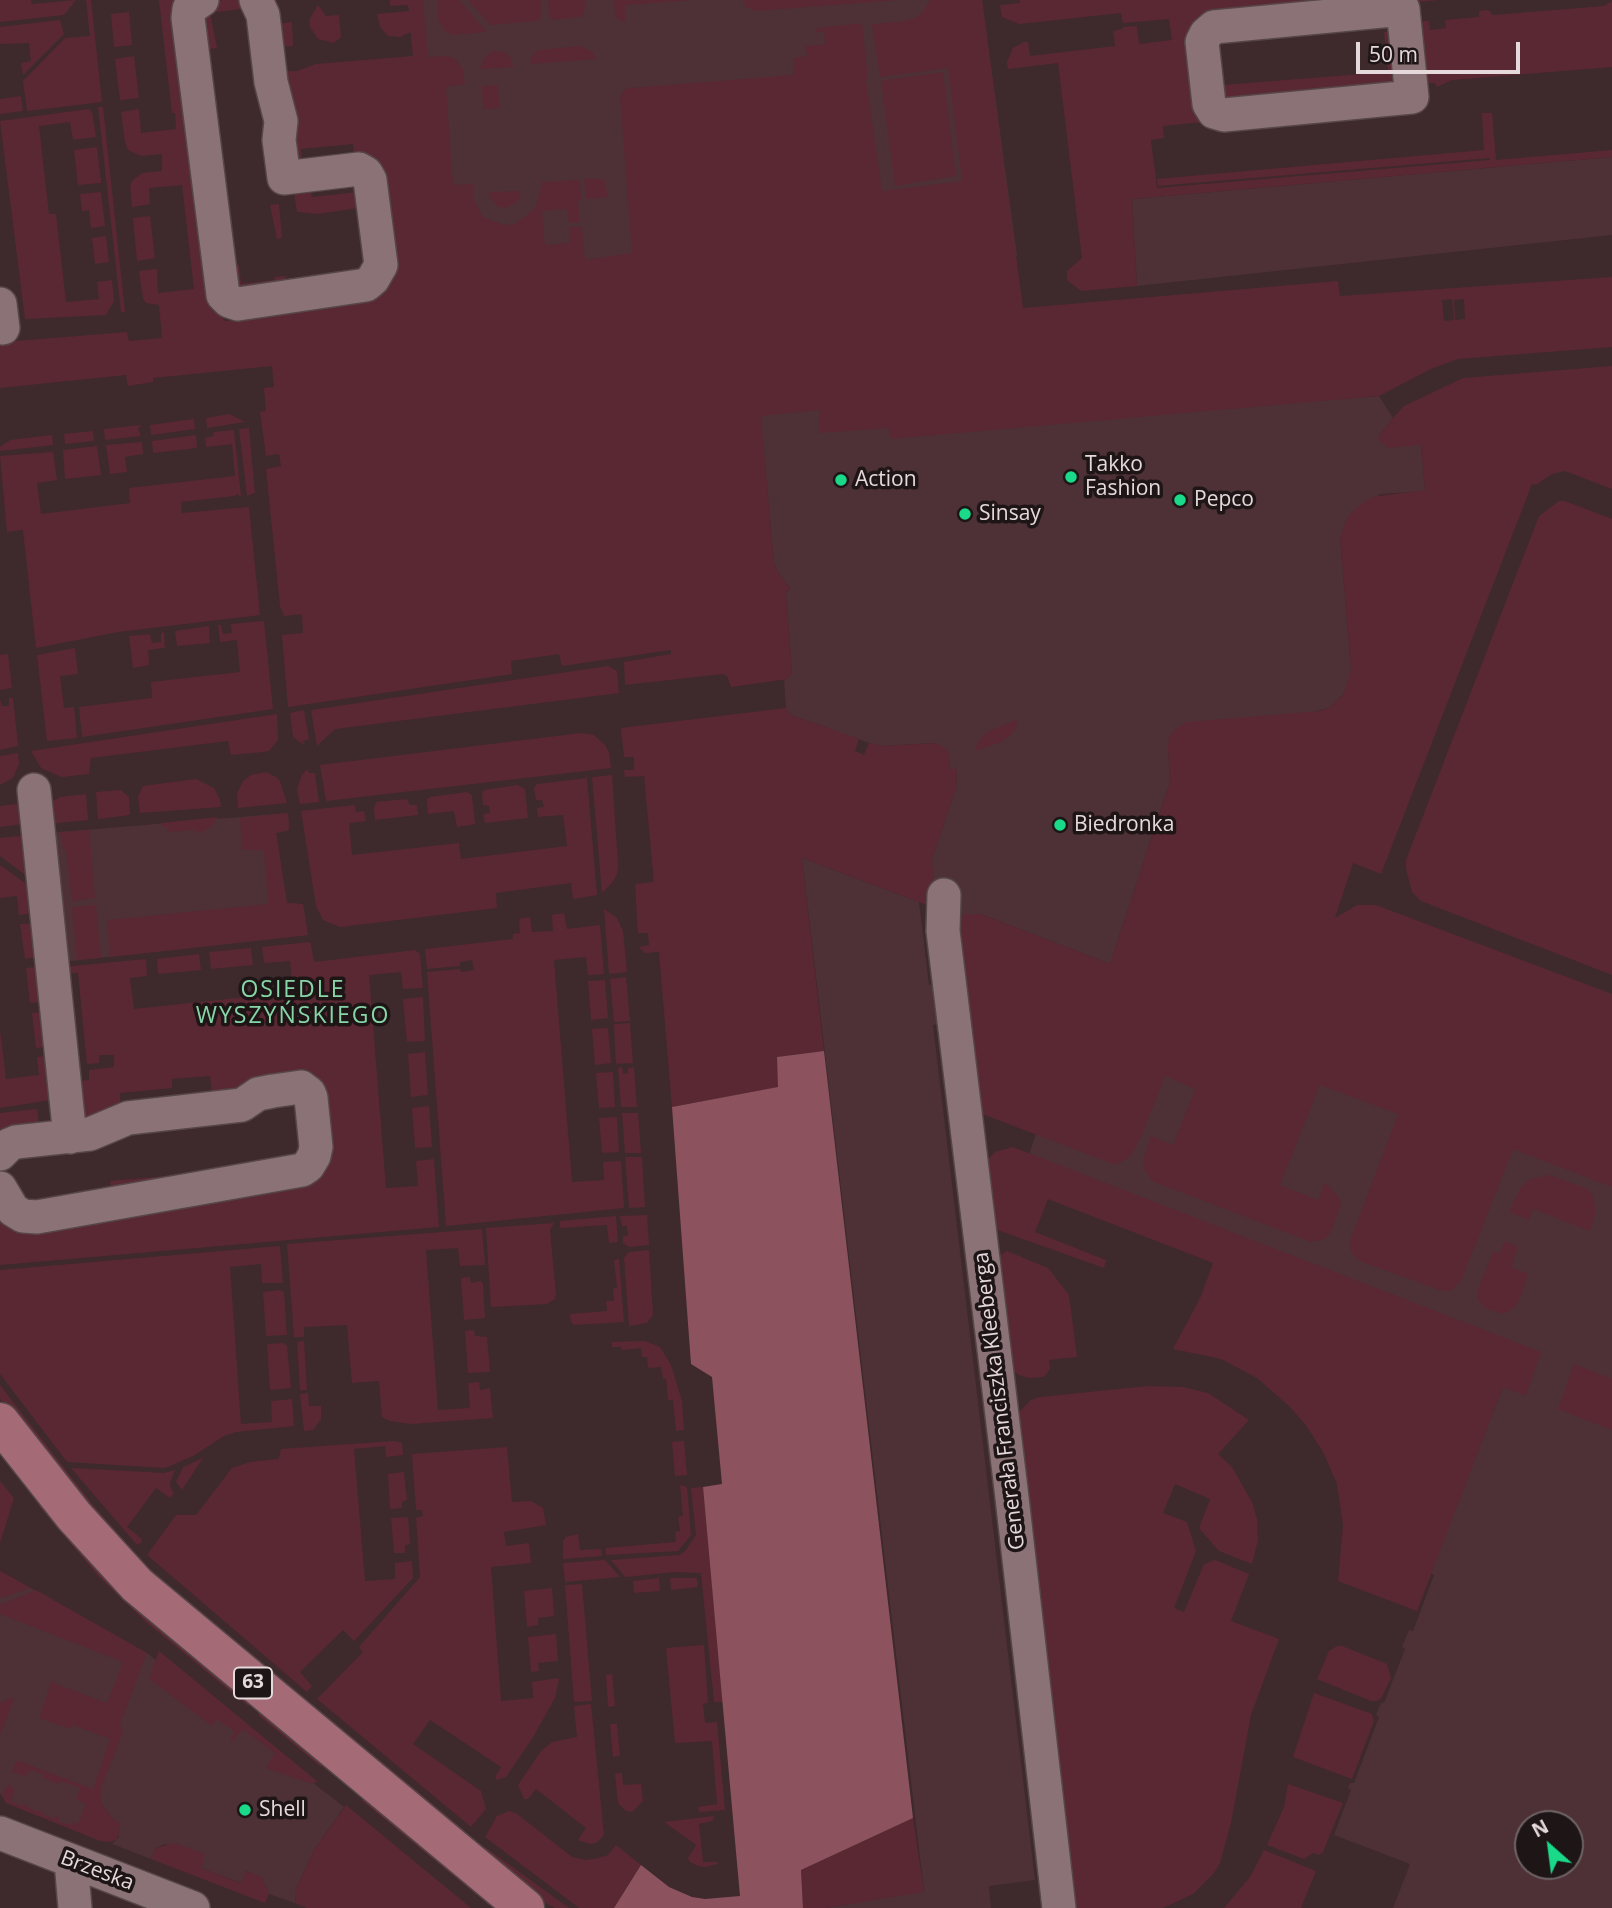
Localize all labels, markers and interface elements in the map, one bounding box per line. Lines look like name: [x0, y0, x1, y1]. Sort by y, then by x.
scale bar: [1360, 28, 1524, 72]
text: 50 m: [1369, 40, 1418, 68]
place label: Takko Fashion: [1085, 452, 1161, 502]
place label: Action: [855, 467, 917, 493]
marker: Takko Fashion: [1063, 469, 1079, 485]
marker: Action: [833, 472, 849, 488]
place label: Pepco: [1194, 487, 1254, 513]
marker: Pepco: [1172, 492, 1188, 508]
place label: Sinsay: [979, 501, 1041, 527]
marker: Sinsay: [957, 506, 973, 522]
place label: Biedronka: [1074, 812, 1174, 838]
marker: Biedronka: [1052, 817, 1068, 833]
district label: OSIEDLE WYSZYŃSKIEGO: [197, 976, 389, 1030]
street label: Generała Franciszka Kleeberga: [969, 1251, 1031, 1551]
road number: 63: [234, 1667, 272, 1698]
place label: Shell: [259, 1797, 306, 1823]
marker: Shell: [237, 1802, 253, 1818]
north arrow: [1514, 1810, 1584, 1880]
text: N: [1527, 1813, 1553, 1843]
street label: Brzeska: [57, 1846, 137, 1896]

